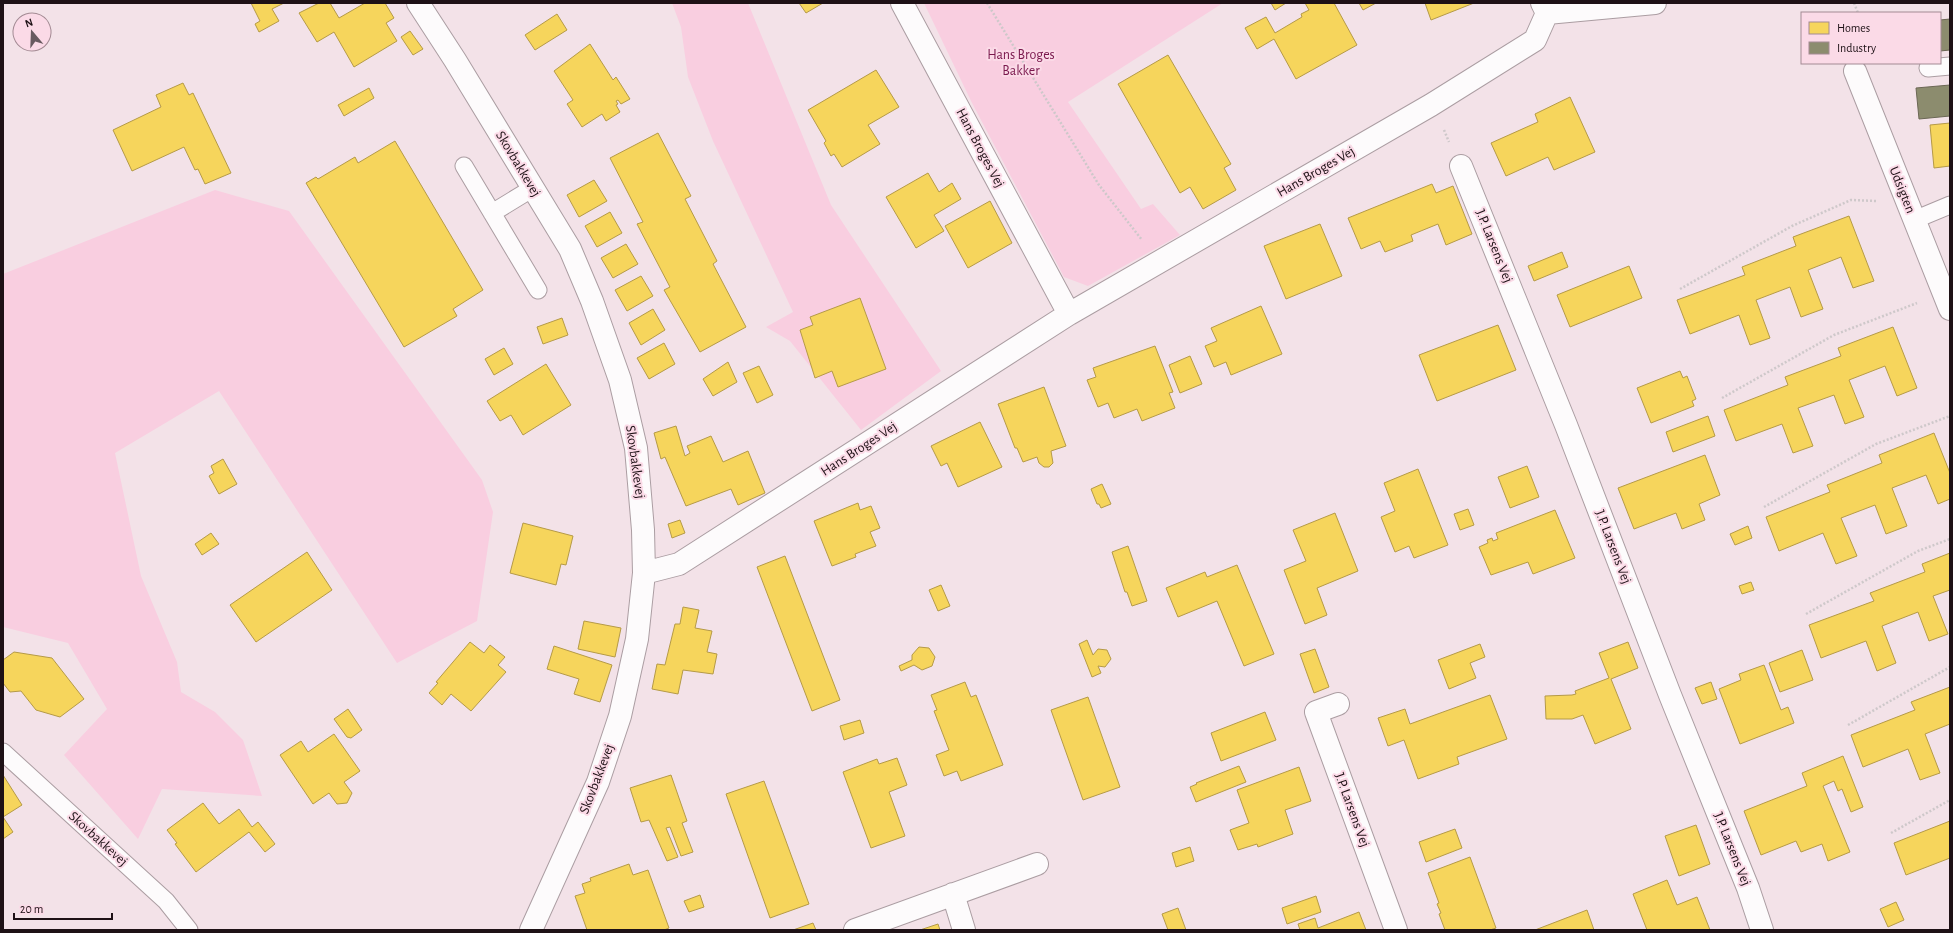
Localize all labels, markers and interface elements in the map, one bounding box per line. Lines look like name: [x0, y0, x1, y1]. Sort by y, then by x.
north arrow: [12, 12, 52, 52]
legend: [1801, 12, 1941, 64]
text: N: [23, 17, 34, 29]
text: Homes: [1837, 22, 1870, 34]
text: Industry: [1837, 42, 1876, 55]
park label: Hans Broges Bakker: [987, 48, 1055, 78]
street label: Hans Broges Vej: [953, 106, 1007, 190]
street label: Skovbakkevej: [493, 129, 543, 199]
street label: Hans Broges Vej: [1275, 144, 1357, 200]
street label: Udsigten: [1886, 165, 1918, 215]
street label: J.P. Larsens Vej: [1473, 207, 1515, 285]
street label: Hans Broges Vej: [819, 419, 899, 479]
street label: Skovbakkevej: [623, 424, 647, 500]
street label: J.P. Larsens Vej: [1593, 508, 1633, 586]
street label: Skovbakkevej: [577, 742, 617, 816]
street label: J.P. Larsens Vej: [1332, 771, 1372, 849]
street label: Skovbakkevej: [66, 809, 130, 869]
street label: J.P. Larsens Vej: [1711, 810, 1753, 888]
scale bar: [14, 895, 112, 921]
text: 20 m: [20, 903, 43, 915]

